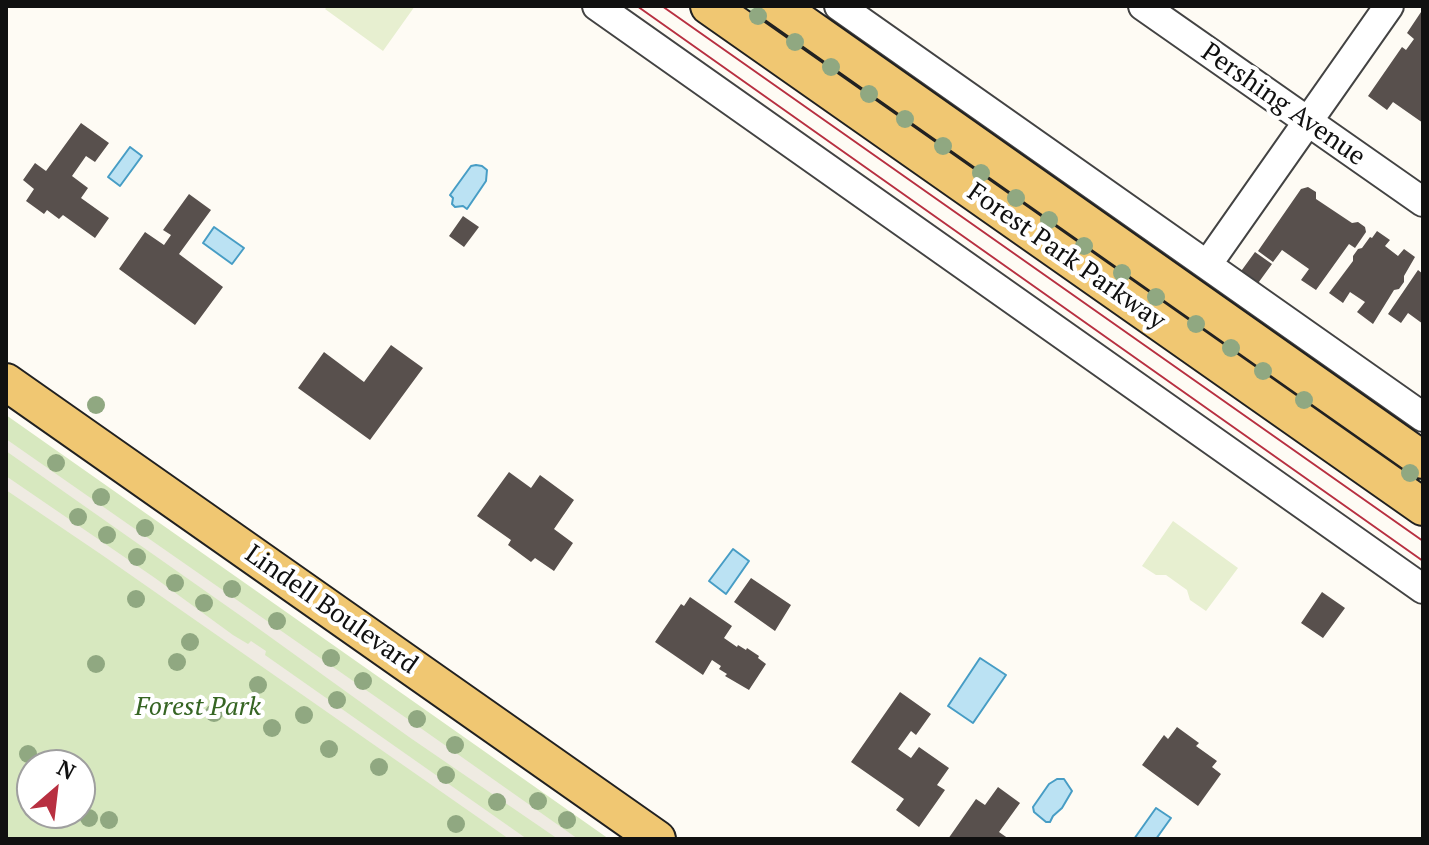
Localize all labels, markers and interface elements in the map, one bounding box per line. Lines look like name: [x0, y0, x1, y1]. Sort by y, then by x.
street label: Pershing Avenue: [1195, 37, 1371, 173]
street label: Forest Park Parkway: [961, 177, 1171, 337]
street label: Lindell Boulevard: [239, 539, 423, 681]
park label: Forest Park: [135, 692, 261, 724]
north arrow: [16, 749, 96, 829]
text: N: [52, 752, 81, 786]

